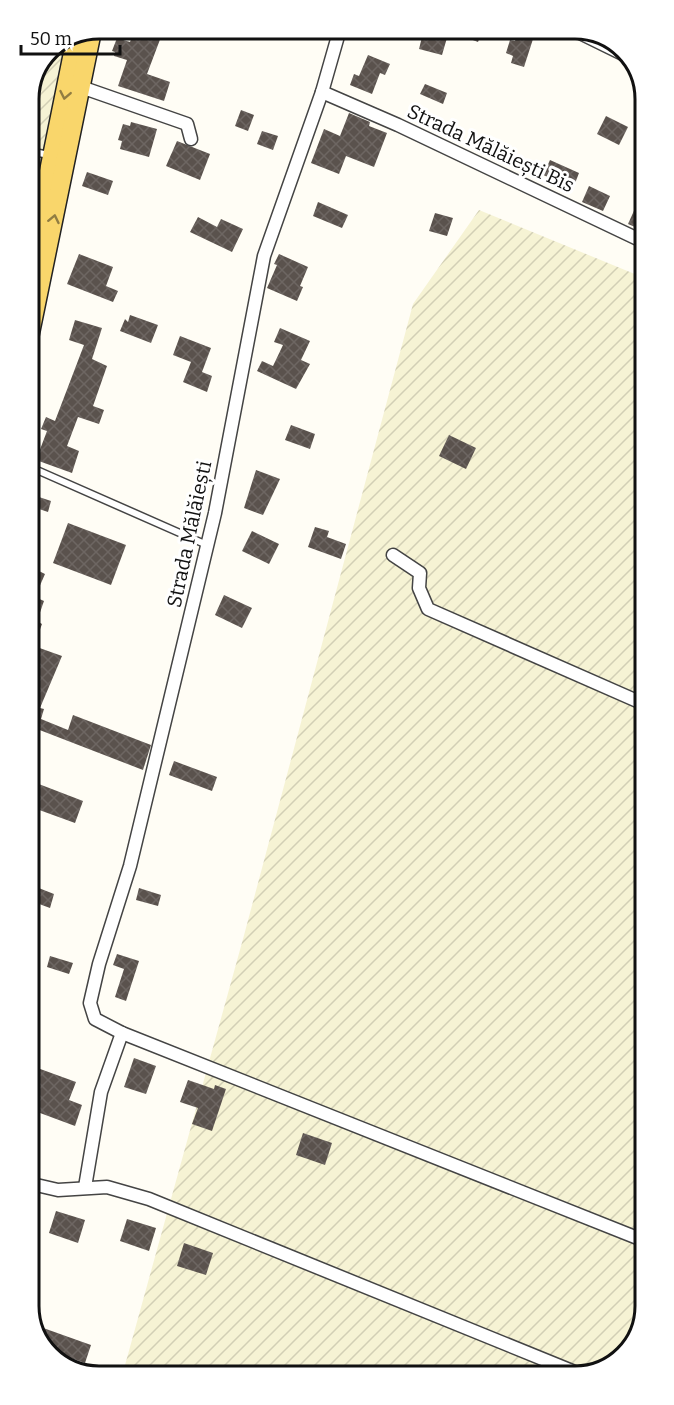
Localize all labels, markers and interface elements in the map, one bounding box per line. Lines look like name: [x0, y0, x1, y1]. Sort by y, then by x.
scale bar: [21, 18, 120, 56]
text: 50 m: [30, 28, 72, 50]
one-way arrow: [59, 90, 72, 100]
street label: Strada Mălăiești Bis: [403, 99, 578, 198]
one-way arrow: [47, 214, 60, 224]
street label: Strada Mălăiești: [162, 458, 217, 610]

